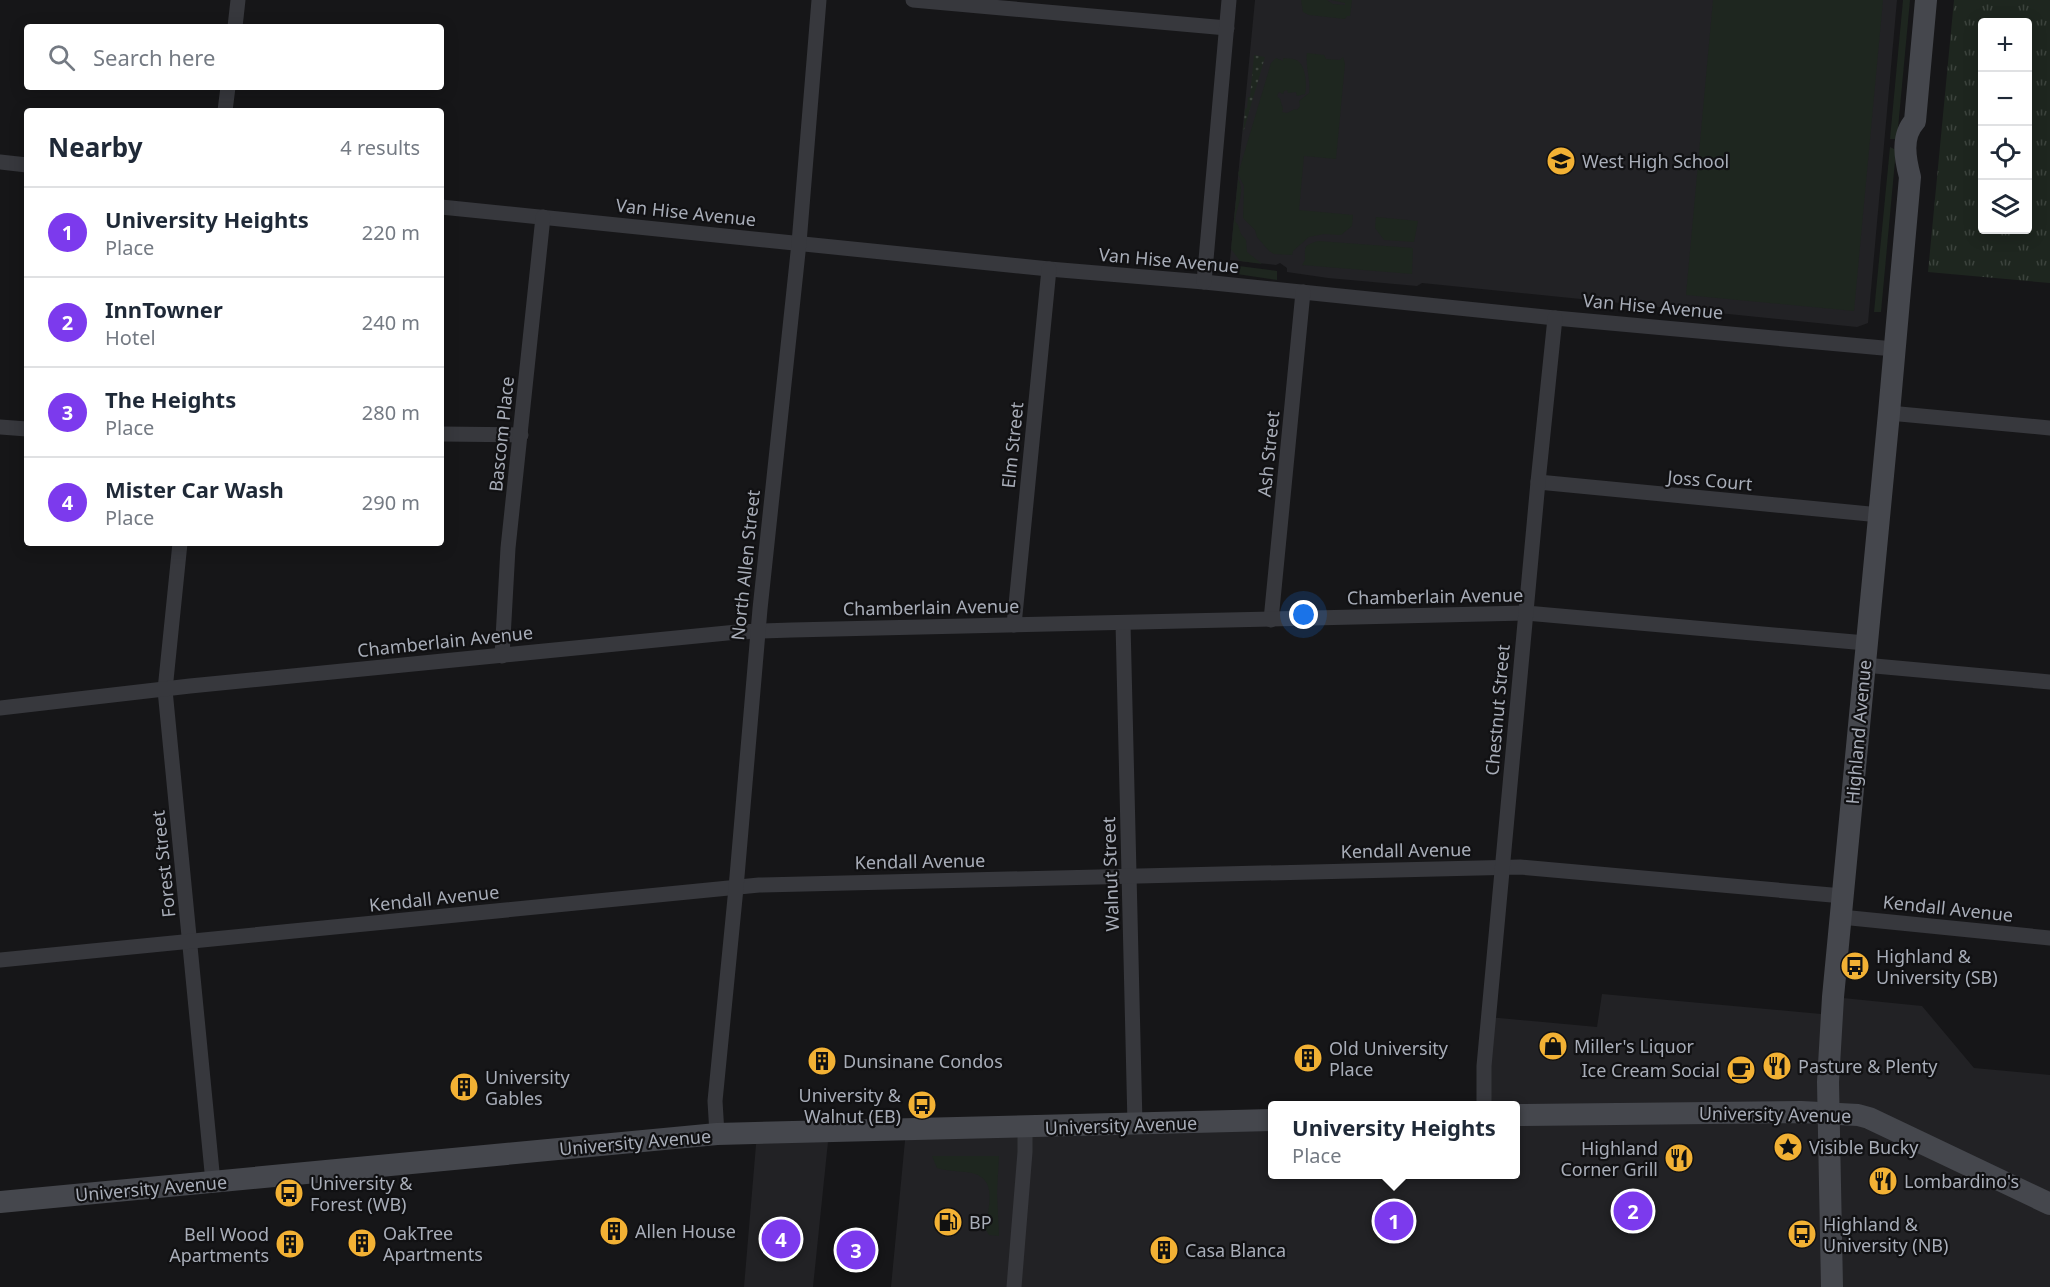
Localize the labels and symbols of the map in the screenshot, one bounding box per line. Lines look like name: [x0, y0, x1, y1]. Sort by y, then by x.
school or university icon: West High School: [1545, 145, 1577, 177]
place label: West High School: [1582, 149, 1729, 173]
street label: Van Hise Avenue: [615, 193, 757, 231]
street label: Van Hise Avenue: [1098, 242, 1240, 278]
street label: Van Hise Avenue: [1582, 288, 1724, 324]
street label: Bascom Place: [483, 375, 519, 493]
street label: Elm Street: [996, 400, 1029, 489]
street label: Ash Street: [1252, 409, 1284, 498]
street label: Joss Court: [1665, 464, 1754, 496]
street label: North Allen Street: [725, 488, 765, 641]
street label: Chamberlain Avenue: [1347, 582, 1523, 610]
street label: Chamberlain Avenue: [843, 593, 1019, 621]
your location: [1289, 600, 1318, 629]
street label: Chamberlain Avenue: [356, 620, 534, 662]
street label: Chestnut Street: [1479, 643, 1515, 777]
street label: Highland Avenue: [1840, 659, 1876, 805]
street label: Forest Street: [145, 809, 181, 919]
street label: Walnut Street: [1096, 816, 1124, 932]
street label: Kendall Avenue: [1340, 837, 1472, 863]
street label: Kendall Avenue: [854, 848, 986, 874]
street label: Kendall Avenue: [368, 879, 500, 917]
street label: Kendall Avenue: [1882, 889, 2014, 927]
place label: Highland & University (SB): [1876, 944, 1998, 989]
bus stop icon: Highland & University (SB): [1839, 950, 1871, 982]
shop icon: Miller's Liquor: [1537, 1030, 1569, 1062]
place label: Miller's Liquor: [1574, 1034, 1695, 1058]
place label: Old University Place: [1329, 1036, 1449, 1081]
building icon: Old University Place: [1292, 1042, 1324, 1074]
building icon: Dunsinane Condos: [806, 1045, 838, 1077]
place label: Dunsinane Condos: [843, 1049, 1003, 1073]
restaurant icon: Pasture & Plenty: [1761, 1050, 1793, 1082]
cafe icon: Ice Cream Social: [1725, 1054, 1757, 1086]
place label: Pasture & Plenty: [1798, 1054, 1938, 1078]
place label: Ice Cream Social: [1581, 1058, 1720, 1082]
place label: University Gables: [485, 1065, 570, 1110]
building icon: University Gables: [448, 1071, 480, 1103]
place label: University & Walnut (EB): [799, 1083, 902, 1128]
bus stop icon: University & Walnut (EB): [906, 1089, 938, 1121]
street label: University Avenue: [1699, 1101, 1851, 1127]
street label: University Avenue: [1044, 1110, 1198, 1140]
street label: University Avenue: [558, 1123, 712, 1161]
place icon: Visible Bucky: [1772, 1131, 1804, 1163]
place label: Visible Bucky: [1809, 1135, 1919, 1159]
place label: Highland Corner Grill: [1560, 1136, 1658, 1181]
restaurant icon: Highland Corner Grill: [1663, 1142, 1695, 1174]
restaurant icon: Lombardino's: [1867, 1165, 1899, 1197]
street label: University Avenue: [74, 1169, 228, 1207]
place label: Lombardino's: [1904, 1169, 2019, 1193]
place label: University & Forest (WB): [310, 1171, 413, 1216]
bus stop icon: University & Forest (WB): [273, 1177, 305, 1209]
pin: 2: [1614, 1188, 1652, 1234]
pin: 1: [1374, 1198, 1414, 1244]
fuel station icon: BP: [932, 1206, 964, 1238]
place label: BP: [969, 1210, 992, 1234]
place label: Highland & University (NB): [1823, 1212, 1948, 1257]
building icon: Allen House: [598, 1215, 630, 1247]
pin: 4: [762, 1216, 800, 1262]
bus stop icon: Highland & University (NB): [1786, 1218, 1818, 1250]
place label: Allen House: [635, 1219, 736, 1243]
place label: OakTree Apartments: [383, 1221, 483, 1266]
place label: Bell Wood Apartments: [169, 1222, 269, 1267]
building icon: OakTree Apartments: [346, 1227, 378, 1259]
building icon: Bell Wood Apartments: [274, 1228, 306, 1260]
pin: 3: [836, 1228, 876, 1272]
building icon: Casa Blanca: [1148, 1234, 1180, 1266]
place label: Casa Blanca: [1185, 1238, 1286, 1262]

